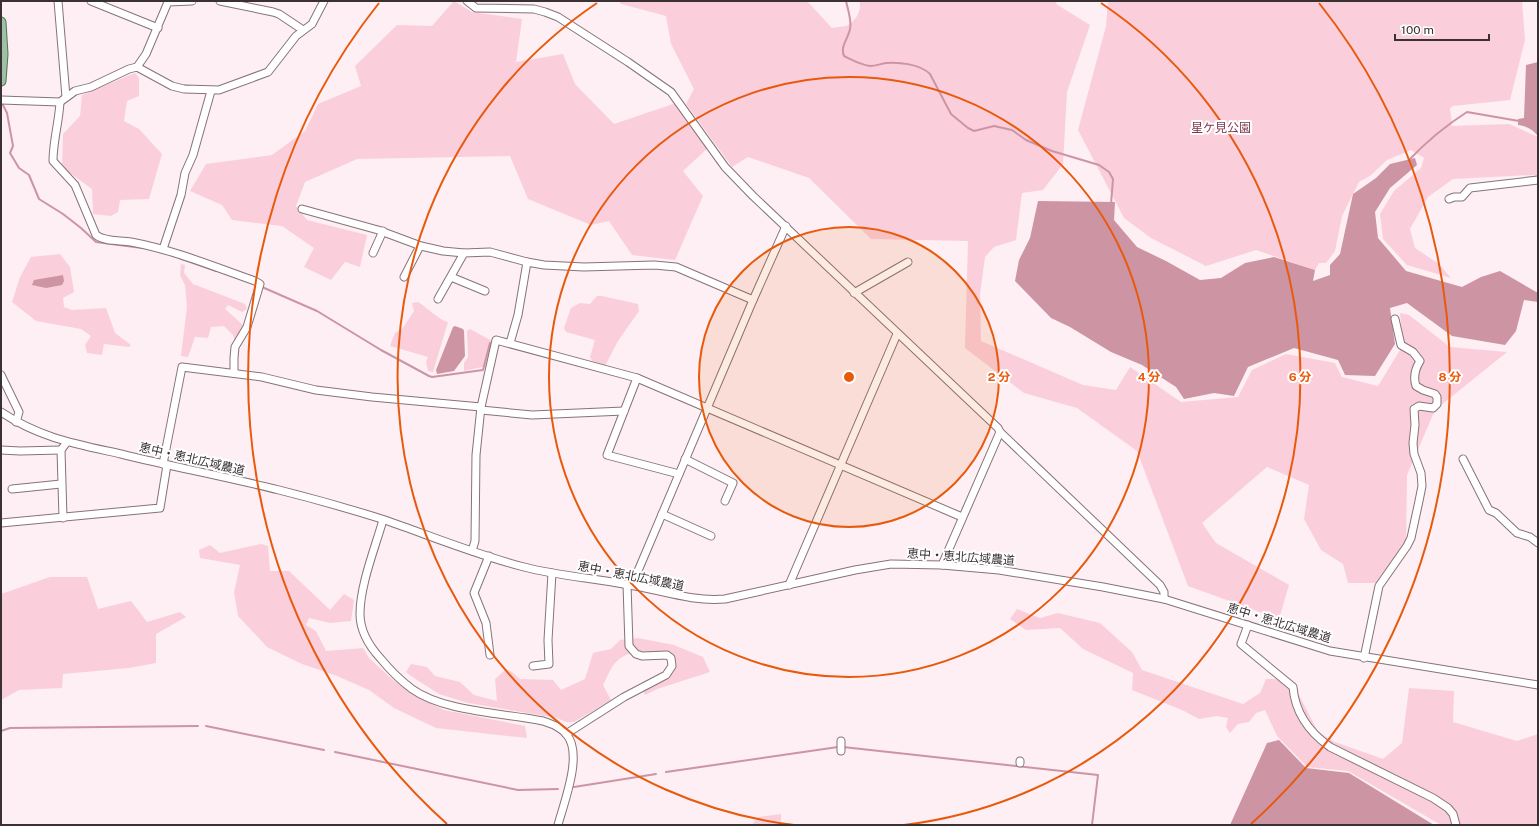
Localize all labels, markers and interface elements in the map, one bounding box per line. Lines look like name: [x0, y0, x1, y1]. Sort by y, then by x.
scale bar: [1395, 16, 1489, 42]
text: 100 m: [1401, 23, 1434, 37]
park label: 星ケ見公園: [1191, 121, 1251, 135]
centre of rings: [842, 370, 856, 384]
text: 2 分: [988, 370, 1010, 384]
text: 4 分: [1138, 370, 1160, 384]
text: 6 分: [1289, 370, 1311, 384]
text: 8 分: [1439, 370, 1461, 384]
street label: 恵中・恵北広域農道: [138, 440, 246, 478]
street label: 恵中・恵北広域農道: [907, 546, 1015, 568]
street label: 恵中・恵北広域農道: [577, 559, 685, 593]
street label: 恵中・恵北広域農道: [1225, 601, 1333, 645]

